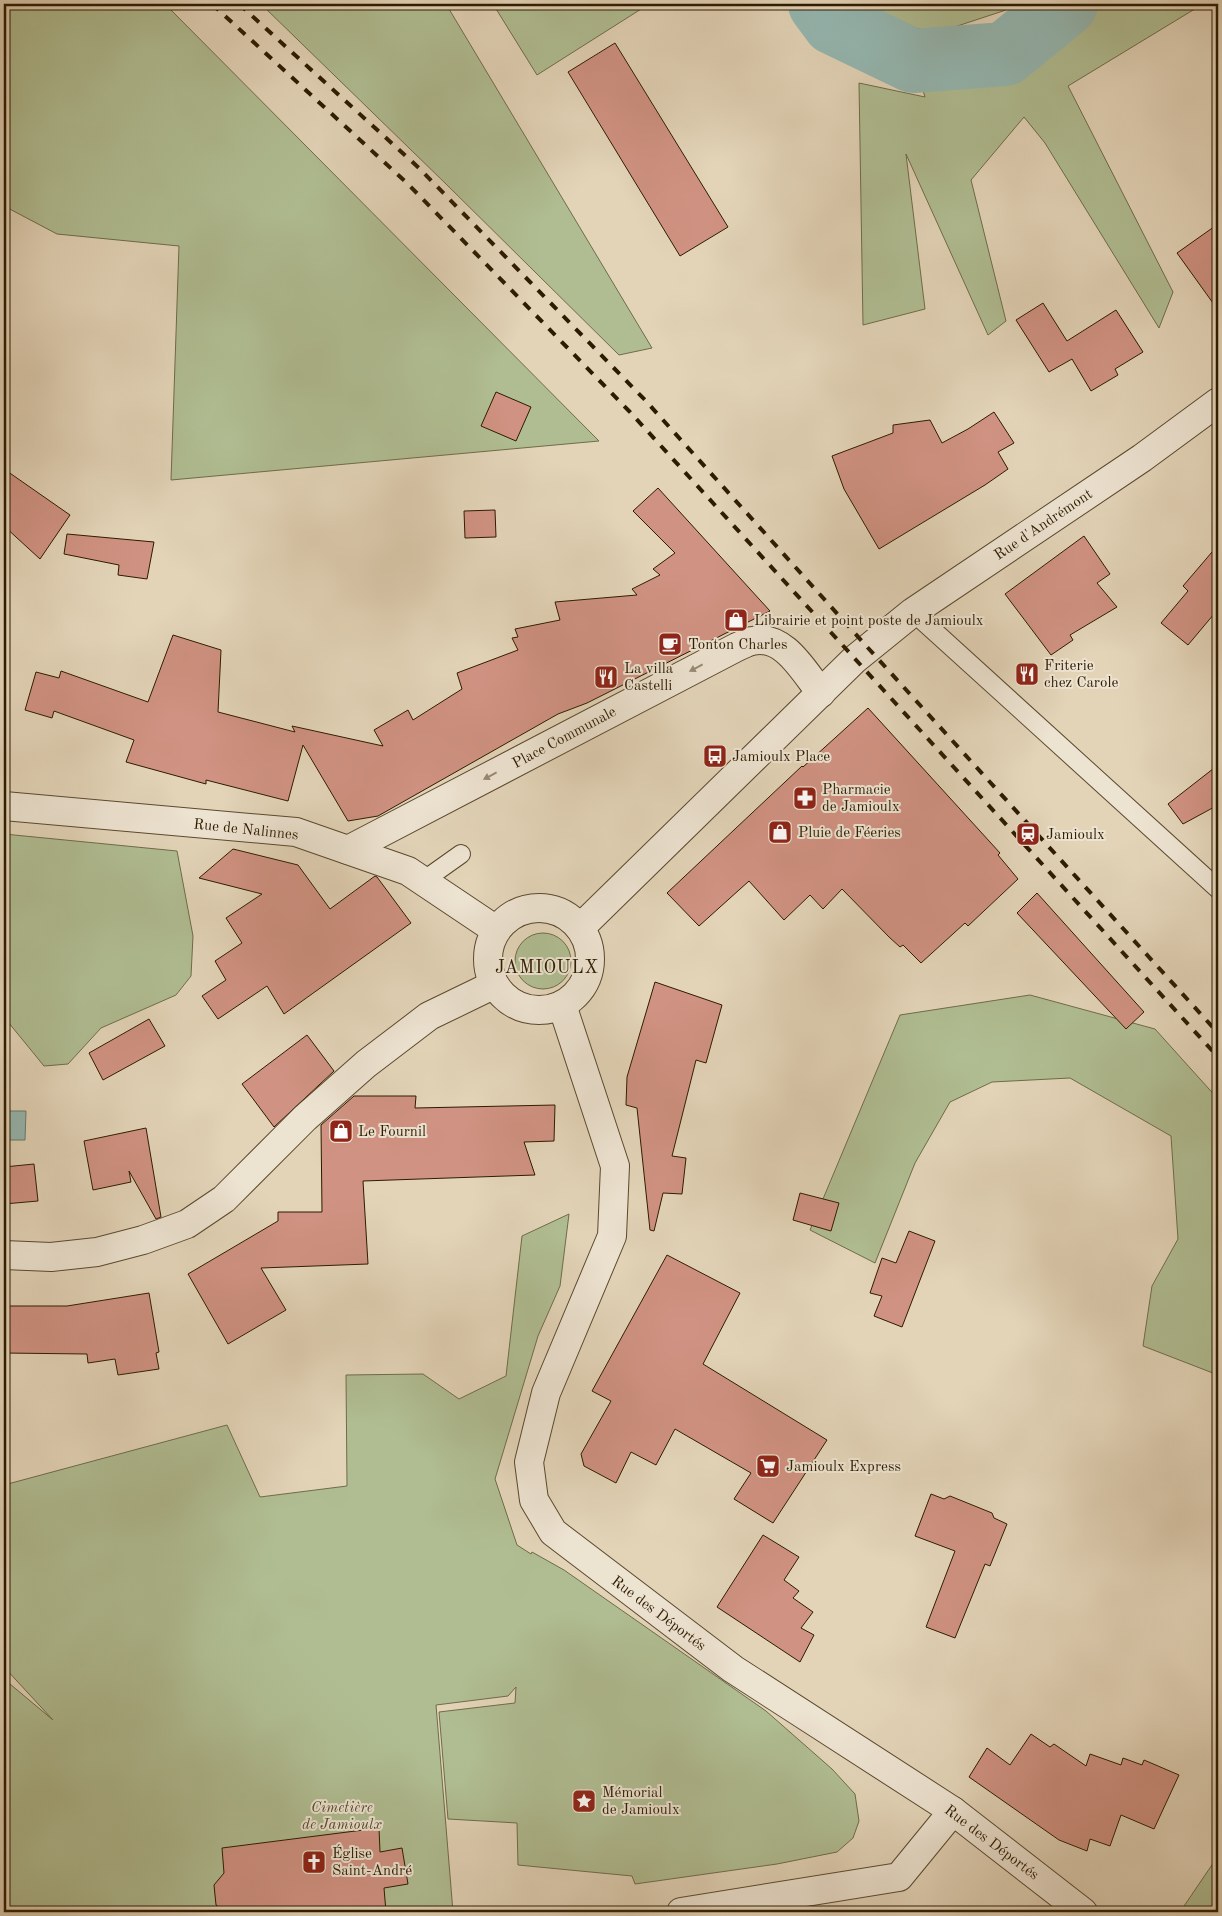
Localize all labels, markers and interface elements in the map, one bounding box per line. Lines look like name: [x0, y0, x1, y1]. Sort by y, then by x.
street label: Rue d'Andrémont: [992, 487, 1095, 563]
shop icon: Librairie et point poste de Jamioulx: [723, 607, 749, 633]
place label: Librairie et point poste de Jamioulx: [754, 614, 984, 629]
cafe icon: Tonton Charles: [657, 631, 683, 657]
place label: Tonton Charles: [688, 638, 787, 653]
place label: Friterie chez Carole: [1044, 659, 1119, 691]
restaurant icon: Friterie chez Carole: [1014, 661, 1040, 687]
place label: La villa Castelli: [624, 662, 674, 694]
restaurant icon: La villa Castelli: [593, 664, 619, 690]
one-way arrow: [689, 664, 704, 672]
street label: Place Communale: [510, 705, 619, 772]
bus stop icon: Jamioulx Place: [702, 743, 728, 769]
place label: Jamioulx Place: [732, 750, 830, 765]
one-way arrow: [483, 772, 497, 780]
place label: Pharmacie de Jamioulx: [822, 783, 900, 815]
pharmacy icon: Pharmacie de Jamioulx: [792, 785, 818, 811]
street label: Rue de Nalinnes: [193, 818, 299, 843]
shop icon: Pluie de Féeries: [767, 819, 793, 845]
station icon: Jamioulx: [1015, 821, 1041, 847]
place label: Pluie de Féeries: [798, 826, 901, 841]
place label: Jamioulx: [1046, 828, 1105, 843]
district label: JAMIOULX: [495, 959, 599, 977]
shop icon: Le Fournil: [328, 1118, 354, 1144]
place label: Le Fournil: [358, 1125, 426, 1140]
supermarket icon: Jamioulx Express: [755, 1453, 781, 1479]
place label: Jamioulx Express: [786, 1460, 901, 1475]
street label: Rue des Déportés: [608, 1574, 708, 1654]
place label: Mémorial de Jamioulx: [602, 1786, 680, 1818]
place icon: Mémorial de Jamioulx: [571, 1788, 597, 1814]
park label: Cimetière de Jamioulx: [302, 1801, 382, 1833]
street label: Rue des Déportés: [941, 1803, 1041, 1883]
place label: Église Saint-André: [332, 1844, 412, 1879]
church icon: Église Saint-André: [301, 1849, 327, 1875]

